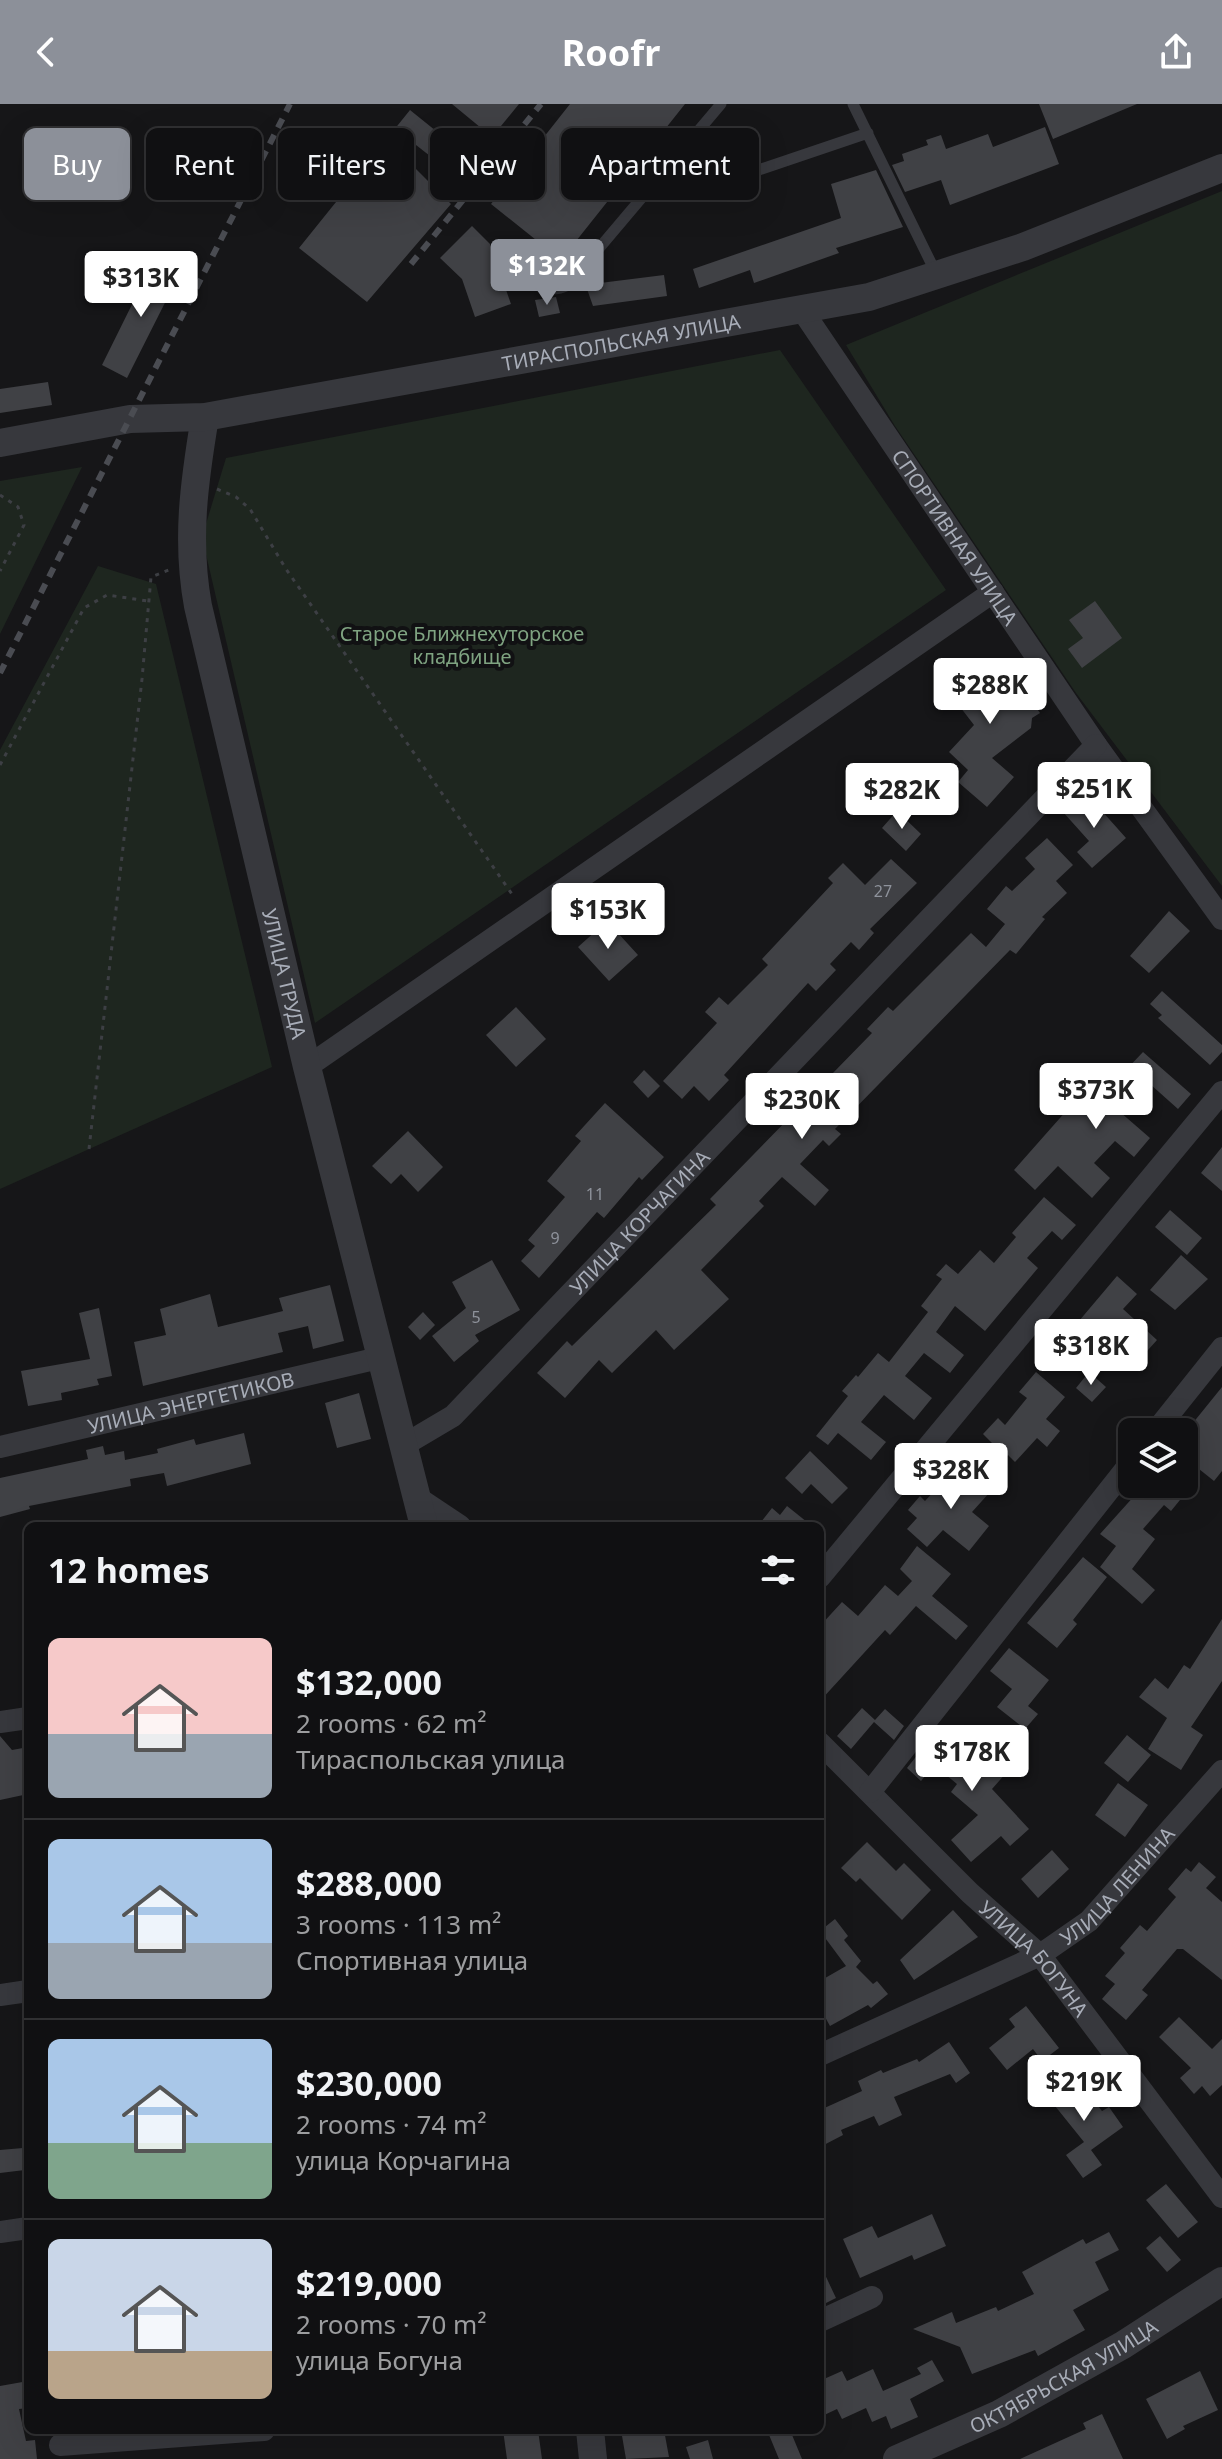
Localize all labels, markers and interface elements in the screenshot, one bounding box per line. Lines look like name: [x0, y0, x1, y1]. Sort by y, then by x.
text: Roofr: [562, 28, 660, 77]
icon: back: [24, 30, 68, 74]
icon: share: [1154, 30, 1198, 74]
chip: Buy: [24, 128, 130, 200]
chip: Rent: [146, 128, 262, 200]
chip: Filters: [278, 128, 414, 200]
chip: New: [430, 128, 545, 200]
chip: Apartment: [561, 128, 759, 200]
pin: $132K: [491, 239, 603, 307]
text: $132K: [509, 247, 585, 283]
pin: $313K: [85, 251, 197, 319]
text: $313K: [103, 259, 179, 295]
street label: ТИРАСПОЛЬСКАЯ УЛИЦА: [500, 307, 743, 377]
street label: СПОРТИВНАЯ УЛИЦА: [886, 444, 1025, 630]
park label: Старое Ближнехуторское кладбище: [340, 620, 584, 670]
pin: $288K: [934, 658, 1046, 726]
text: $288K: [952, 666, 1028, 702]
pin: $251K: [1038, 762, 1150, 830]
pin: $282K: [846, 763, 958, 831]
text: $251K: [1056, 770, 1132, 806]
text: $282K: [864, 771, 940, 807]
house number: 27: [874, 880, 892, 902]
pin: $153K: [552, 883, 664, 951]
text: $153K: [570, 891, 646, 927]
street label: УЛИЦА ТРУДА: [257, 906, 313, 1042]
pin: $373K: [1040, 1063, 1152, 1131]
text: $373K: [1058, 1071, 1134, 1107]
pin: $230K: [746, 1073, 858, 1141]
text: $230K: [764, 1081, 840, 1117]
street label: УЛИЦА КОРЧАГИНА: [563, 1143, 715, 1300]
house number: 11: [586, 1183, 604, 1205]
house number: 9: [550, 1227, 560, 1249]
house number: 5: [471, 1306, 481, 1328]
pin: $318K: [1035, 1319, 1147, 1387]
text: $318K: [1053, 1327, 1129, 1363]
street label: УЛИЦА ЭНЕРГЕТИКОВ: [85, 1365, 297, 1439]
map controls: [1118, 1418, 1198, 1498]
button: layers: [1118, 1418, 1198, 1498]
pin: $328K: [895, 1443, 1007, 1511]
text: $328K: [913, 1451, 989, 1487]
text: 12 homes: [48, 1547, 210, 1593]
icon: filters: [756, 1548, 800, 1592]
text: $132,000: [296, 1659, 442, 1705]
icon: home: [112, 1670, 208, 1766]
text: 2 rooms · 62 m²: [296, 1705, 486, 1741]
pin: $178K: [916, 1725, 1028, 1793]
text: $178K: [934, 1733, 1010, 1769]
text: Тираспольская улица: [296, 1741, 566, 1777]
street label: УЛИЦА ЛЕНИНА: [1054, 1820, 1180, 1951]
text: $288,000: [296, 1860, 442, 1906]
icon: home: [112, 1871, 208, 1967]
street label: УЛИЦА БОГУНА: [974, 1894, 1095, 2022]
text: 3 rooms · 113 m²: [296, 1906, 501, 1942]
text: Спортивная улица: [296, 1942, 528, 1978]
pin: $219K: [1028, 2055, 1140, 2123]
text: $230,000: [296, 2060, 442, 2106]
text: $219K: [1046, 2063, 1122, 2099]
icon: home: [112, 2071, 208, 2167]
text: 2 rooms · 74 m²: [296, 2106, 486, 2142]
text: улица Корчагина: [296, 2142, 511, 2178]
text: $219,000: [296, 2260, 442, 2306]
icon: home: [112, 2271, 208, 2367]
text: 2 rooms · 70 m²: [296, 2306, 486, 2342]
street label: ОКТЯБРЬСКАЯ УЛИЦА: [965, 2313, 1163, 2439]
text: улица Богуна: [296, 2342, 463, 2378]

